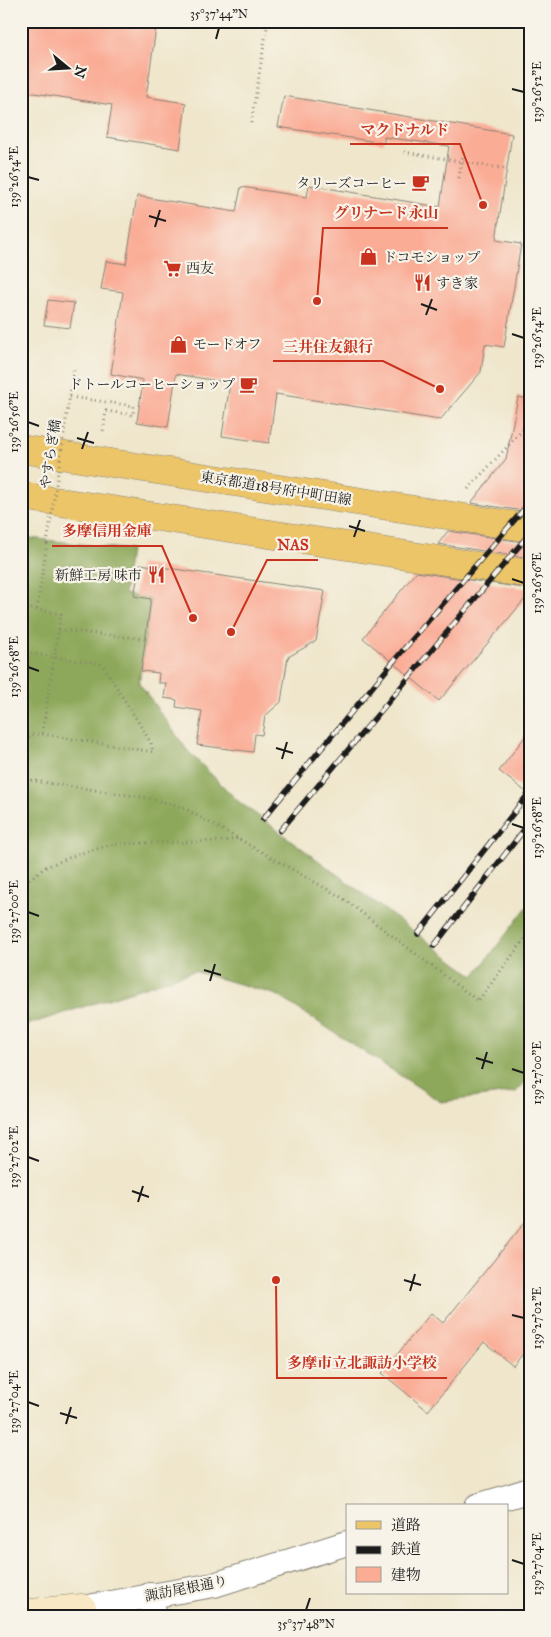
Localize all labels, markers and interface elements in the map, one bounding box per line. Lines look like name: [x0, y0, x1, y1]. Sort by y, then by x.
text: 35°37'44"N: [190, 7, 248, 21]
north arrow: [42, 42, 92, 92]
text: 139°26'52"E: [530, 61, 544, 123]
text: N: [70, 64, 90, 80]
callout: マクドナルド: [350, 114, 460, 144]
text: マクドナルド: [360, 121, 450, 139]
text: 139°26'54"E: [7, 146, 21, 208]
cafe icon: タリーズコーヒー: [411, 173, 431, 193]
place label: タリーズコーヒー: [296, 175, 407, 192]
callout: グリナード永山: [323, 198, 448, 228]
text: グリナード永山: [334, 204, 438, 222]
shop icon: ドコモショップ: [359, 247, 379, 267]
place label: ドコモショップ: [383, 249, 480, 266]
supermarket icon: 西友: [162, 258, 182, 278]
place label: 西友: [186, 260, 214, 277]
restaurant icon: すき家: [412, 273, 432, 293]
place label: すき家: [436, 275, 478, 292]
text: 139°26'54"E: [530, 307, 544, 369]
callout: 三井住友銀行: [273, 331, 383, 361]
shop icon: モードオフ: [169, 334, 189, 354]
place label: モードオフ: [193, 336, 262, 353]
text: 三井住友銀行: [283, 338, 373, 356]
cafe icon: ドトールコーヒーショップ: [239, 374, 259, 394]
place label: ドトールコーヒーショップ: [68, 376, 235, 393]
text: 139°26'56"E: [7, 391, 21, 453]
street label: やすらぎ橋: [37, 418, 64, 490]
street label: 東京都道18号府中町田線: [199, 468, 353, 509]
callout: 多摩信用金庫: [52, 516, 162, 546]
text: 多摩信用金庫: [62, 522, 152, 540]
callout: NAS: [267, 530, 318, 560]
text: NAS: [277, 536, 309, 554]
text: 139°26'56"E: [530, 552, 544, 614]
restaurant icon: 新鮮工房 味市: [146, 565, 166, 585]
place label: 新鮮工房 味市: [55, 567, 142, 584]
text: 139°26'58"E: [7, 636, 21, 698]
text: 139°26'58"E: [530, 797, 544, 859]
text: 139°27'00"E: [7, 880, 21, 944]
text: 139°27'00"E: [530, 1041, 544, 1105]
text: 139°27'02"E: [7, 1125, 21, 1188]
text: 139°27'02"E: [530, 1286, 544, 1349]
callout: 多摩市立北諏訪小学校: [277, 1348, 447, 1378]
text: 多摩市立北諏訪小学校: [287, 1354, 437, 1372]
text: 139°27'04"E: [7, 1370, 21, 1434]
legend: [346, 1504, 508, 1594]
text: 道路: [391, 1516, 421, 1534]
text: 139°27'04"E: [530, 1532, 544, 1596]
text: 鉄道: [391, 1540, 421, 1558]
text: 建物: [391, 1566, 421, 1584]
street label: 諏訪尾根通り: [143, 1572, 229, 1605]
text: 35°37'48"N: [277, 1617, 335, 1631]

